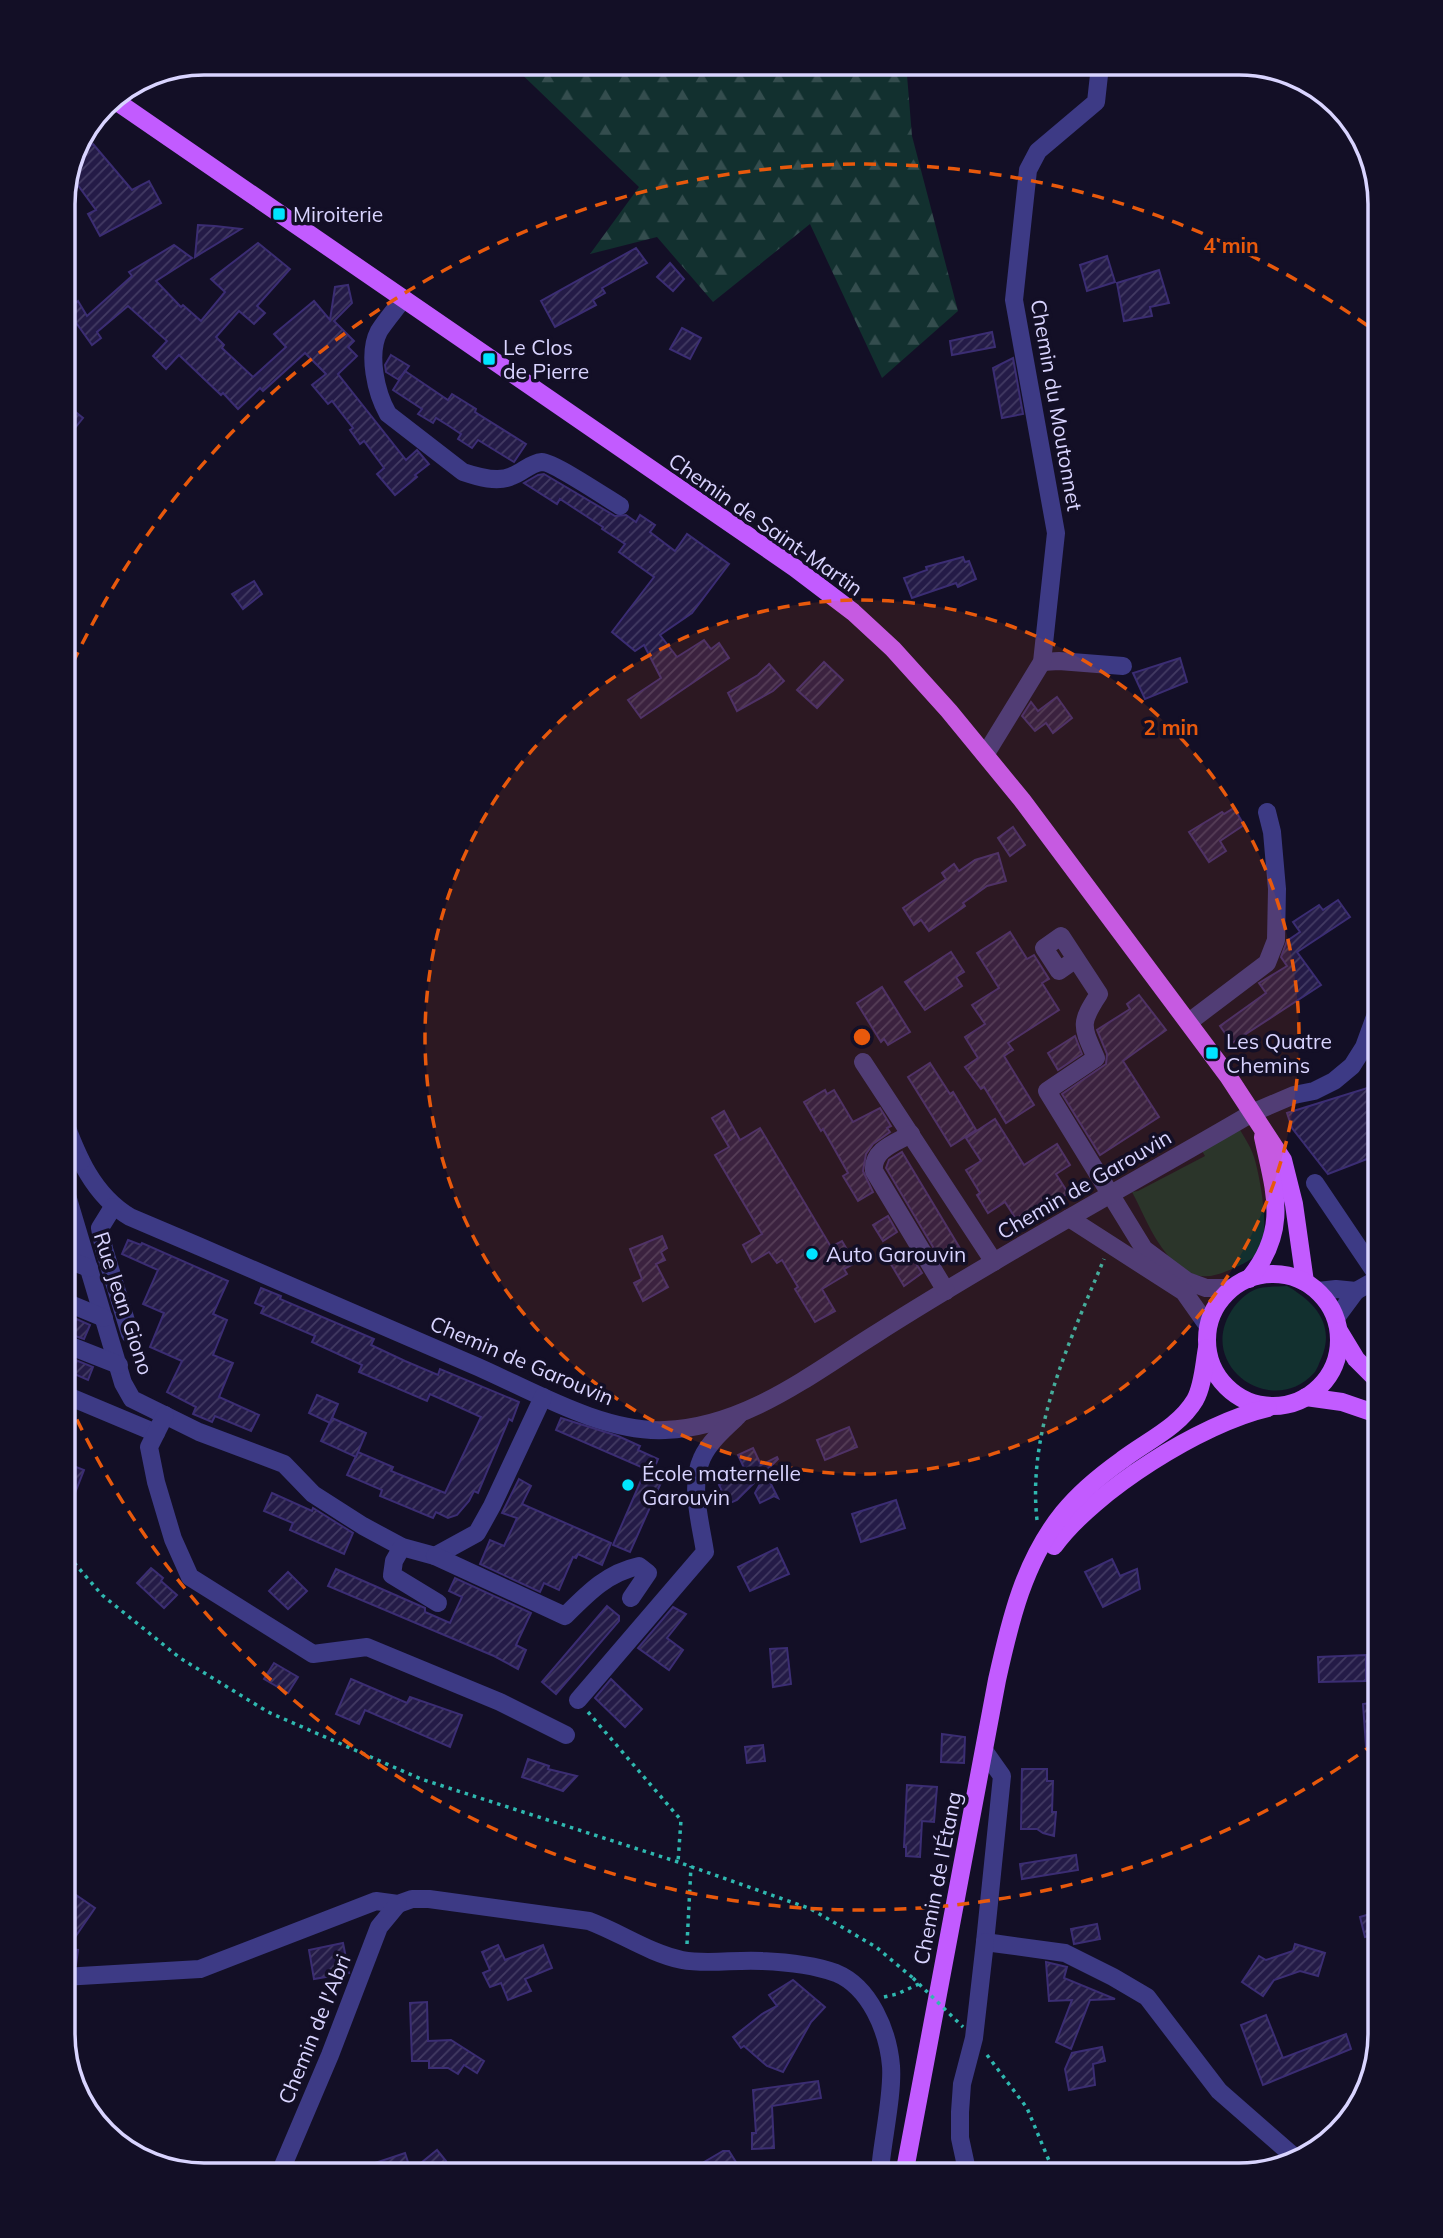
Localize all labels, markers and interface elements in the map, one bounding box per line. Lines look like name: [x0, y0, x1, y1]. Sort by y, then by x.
place label: Miroiterie: [293, 201, 383, 227]
marker: Miroiterie: [271, 206, 287, 222]
text: 4 min: [1203, 232, 1259, 258]
street label: Chemin du Moutonnet: [1026, 297, 1088, 513]
place label: Le Clos de Pierre: [503, 334, 589, 384]
marker: Le Clos de Pierre: [481, 351, 497, 367]
street label: Chemin de Saint-Martin: [664, 447, 868, 601]
text: 2 min: [1143, 714, 1199, 740]
centre of rings: [850, 1025, 874, 1049]
place label: Les Quatre Chemins: [1226, 1028, 1332, 1078]
marker: Les Quatre Chemins: [1204, 1045, 1220, 1061]
street label: Chemin de Garouvin: [992, 1124, 1176, 1244]
street label: Rue Jean Giono: [89, 1228, 159, 1378]
place label: Auto Garouvin: [826, 1241, 966, 1267]
marker: Auto Garouvin: [804, 1246, 820, 1262]
street label: Chemin de Garouvin: [426, 1310, 618, 1410]
place label: École maternelle Garouvin: [642, 1460, 801, 1510]
marker: École maternelle Garouvin: [620, 1477, 636, 1493]
street label: Chemin de l’Étang: [907, 1789, 967, 1967]
street label: Chemin de l'Abri: [272, 1950, 356, 2108]

